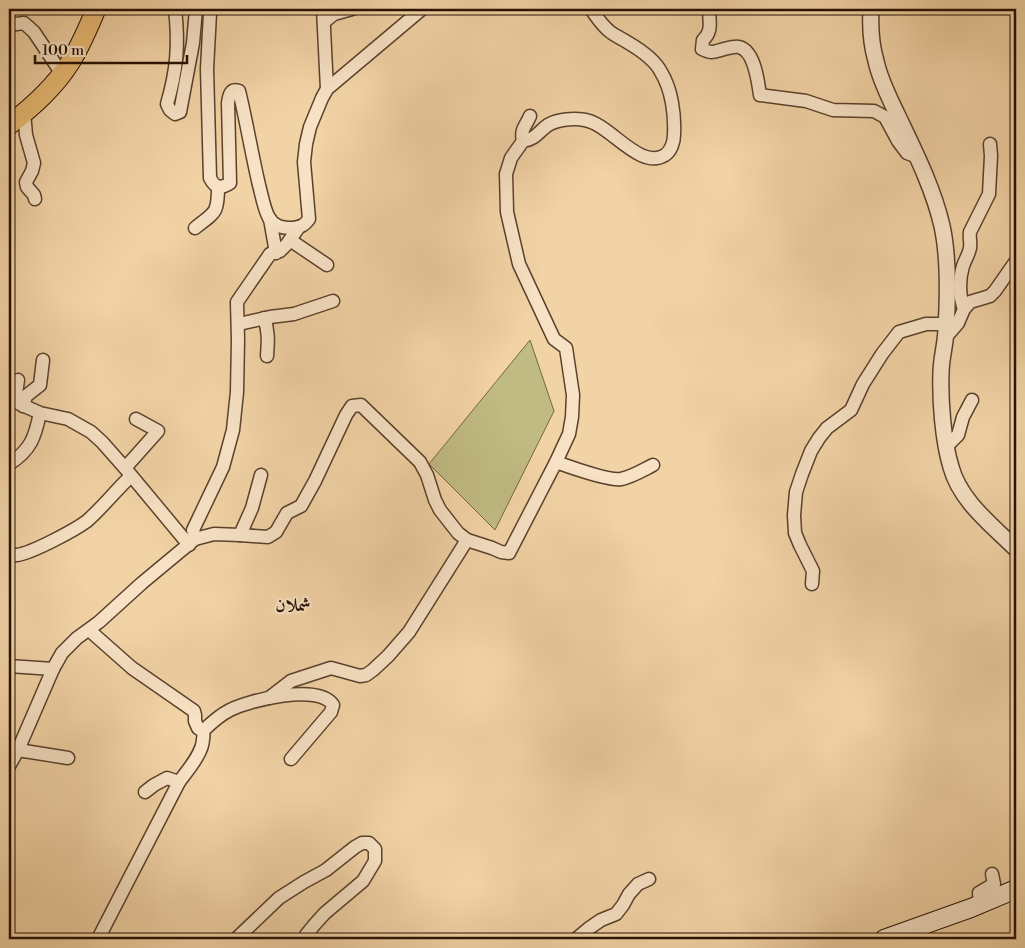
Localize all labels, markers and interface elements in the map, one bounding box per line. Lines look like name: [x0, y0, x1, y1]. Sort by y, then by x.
scale bar: [35, 32, 188, 64]
text: 100 m: [42, 41, 84, 60]
district label: شملان: [275, 594, 311, 617]

